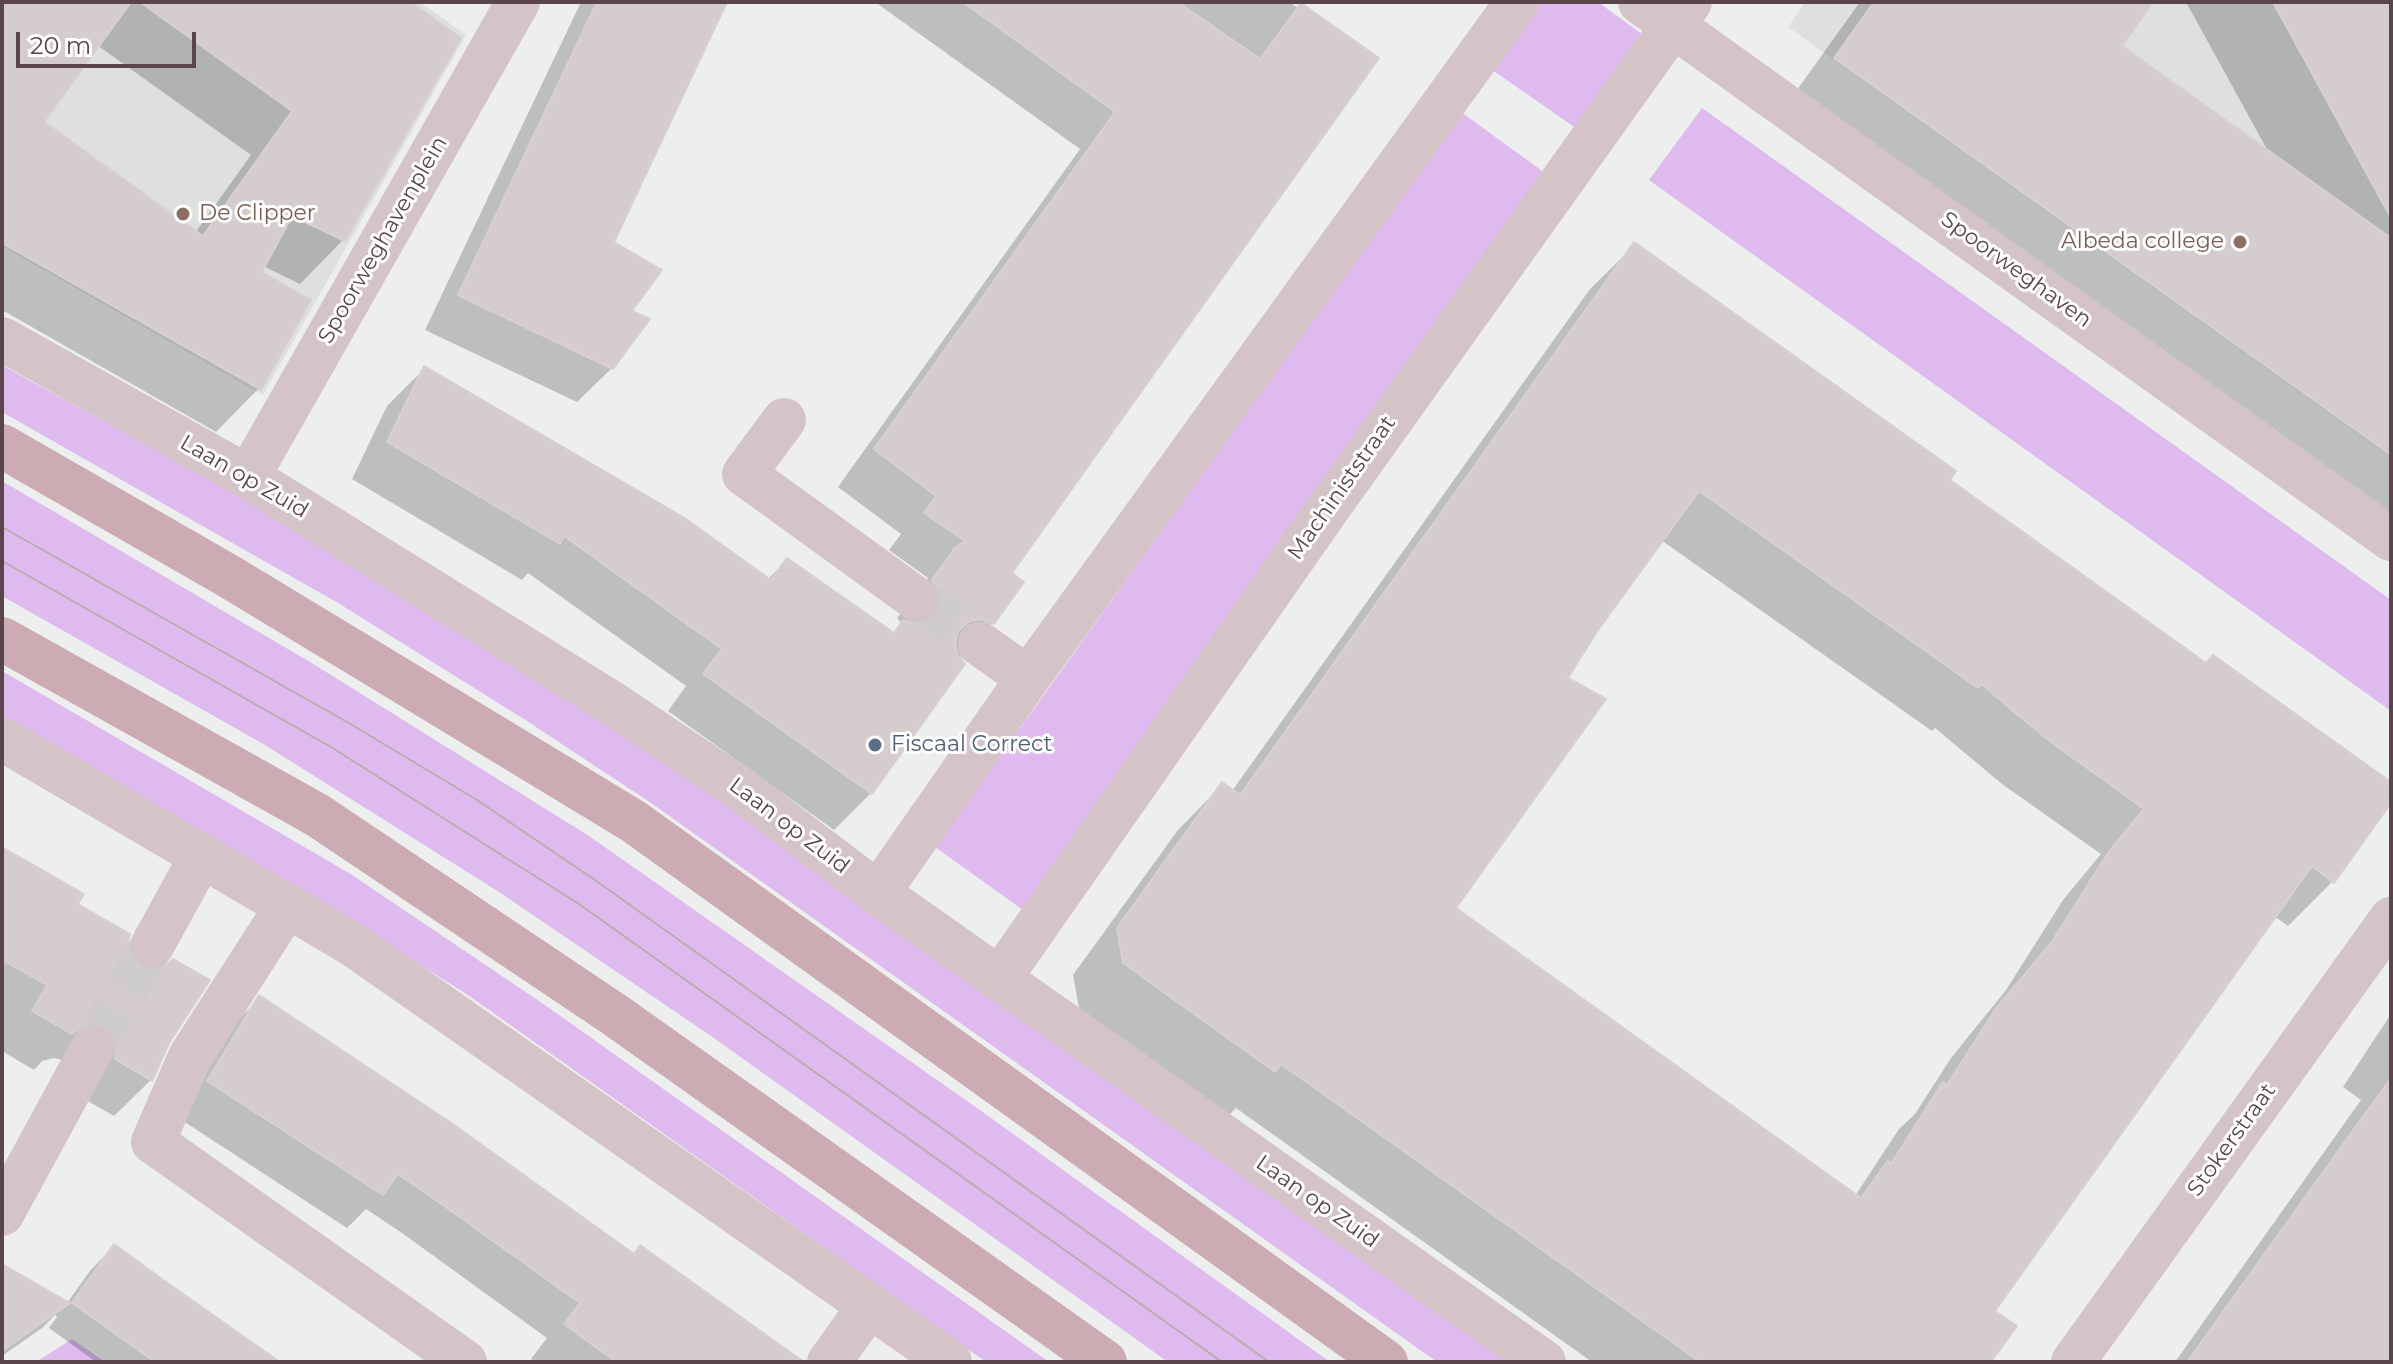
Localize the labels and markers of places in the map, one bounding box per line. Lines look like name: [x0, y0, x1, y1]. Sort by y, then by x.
place label: De Clipper: [199, 201, 316, 227]
marker: De Clipper: [174, 205, 192, 223]
place label: Albeda college: [2061, 229, 2224, 255]
marker: Albeda college: [2231, 233, 2249, 251]
place label: Fiscaal Correct: [891, 732, 1052, 758]
marker: Fiscaal Correct: [866, 736, 884, 754]

